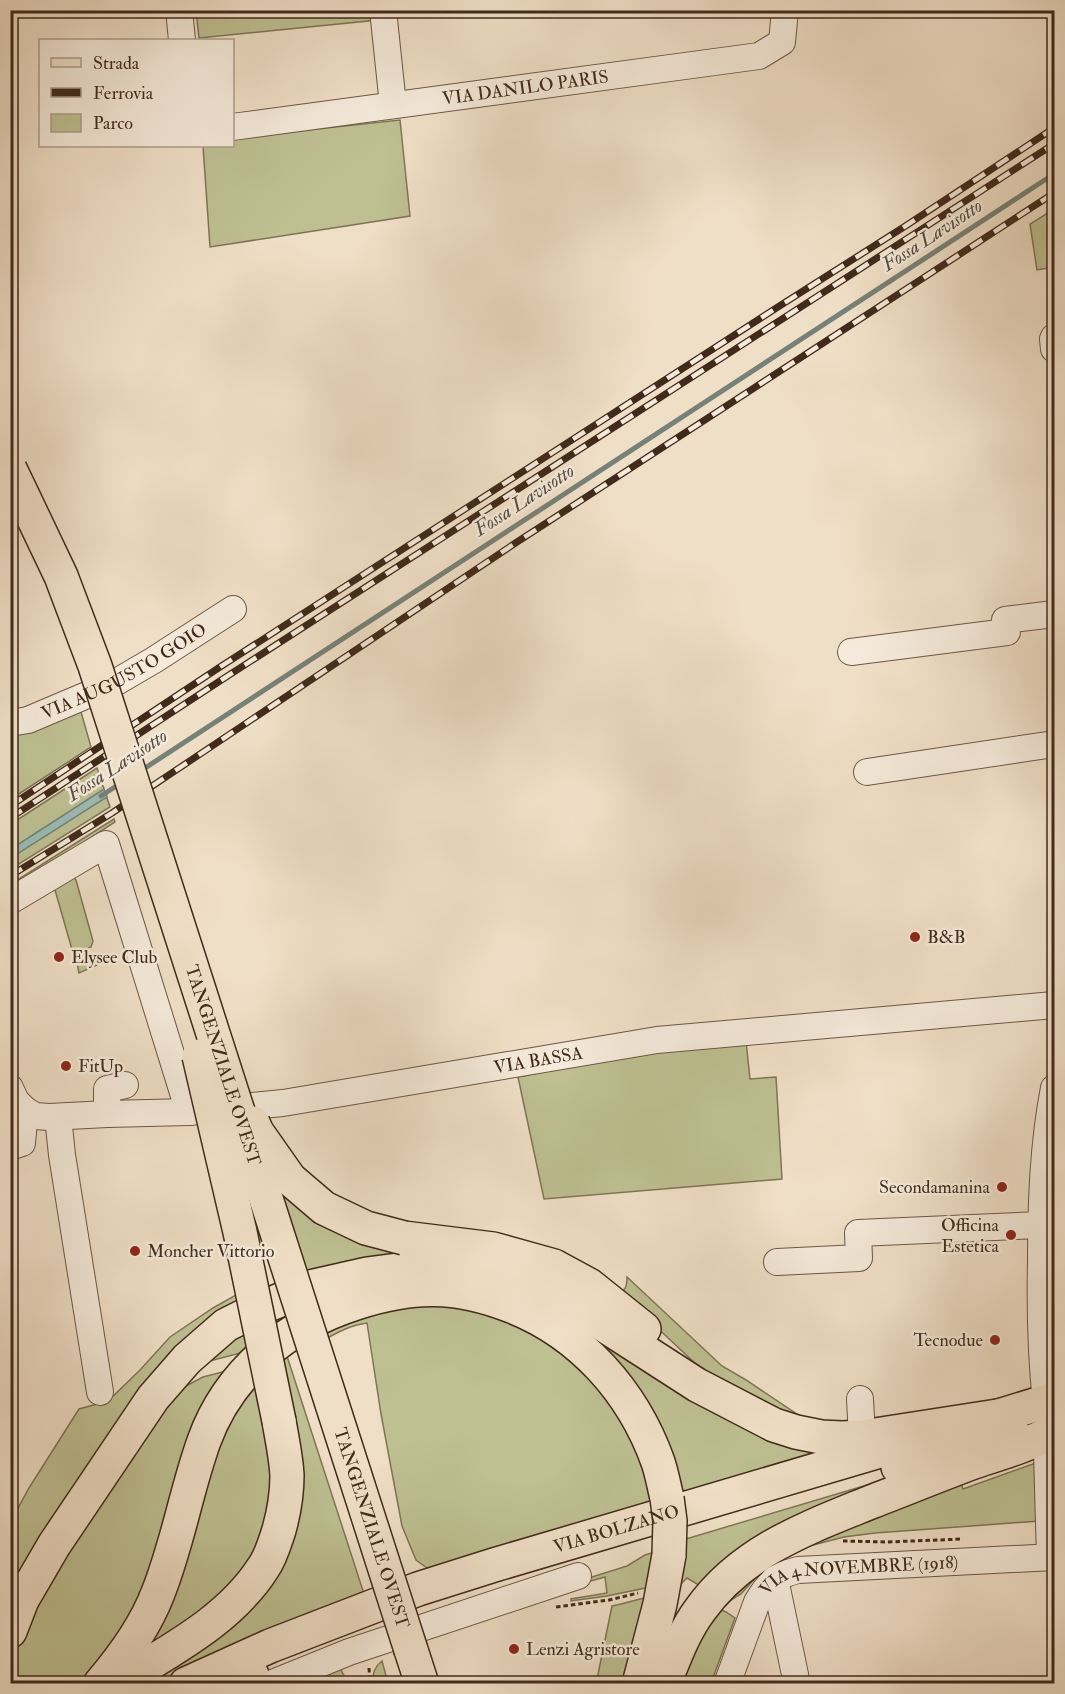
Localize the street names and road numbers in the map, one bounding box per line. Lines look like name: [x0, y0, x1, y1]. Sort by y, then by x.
street label: VIA DANILO PARIS: [441, 65, 610, 110]
street label: VIA AUGUSTO GOIO: [38, 618, 211, 725]
street label: TANGENZIALE OVEST: [180, 962, 266, 1169]
street label: VIA BASSA: [492, 1041, 585, 1079]
street label: TANGENZIALE OVEST: [329, 1425, 415, 1632]
street label: VIA BOLZANO: [551, 1499, 682, 1558]
street label: VIA 4 NOVEMBRE (1918): [754, 1550, 959, 1600]

